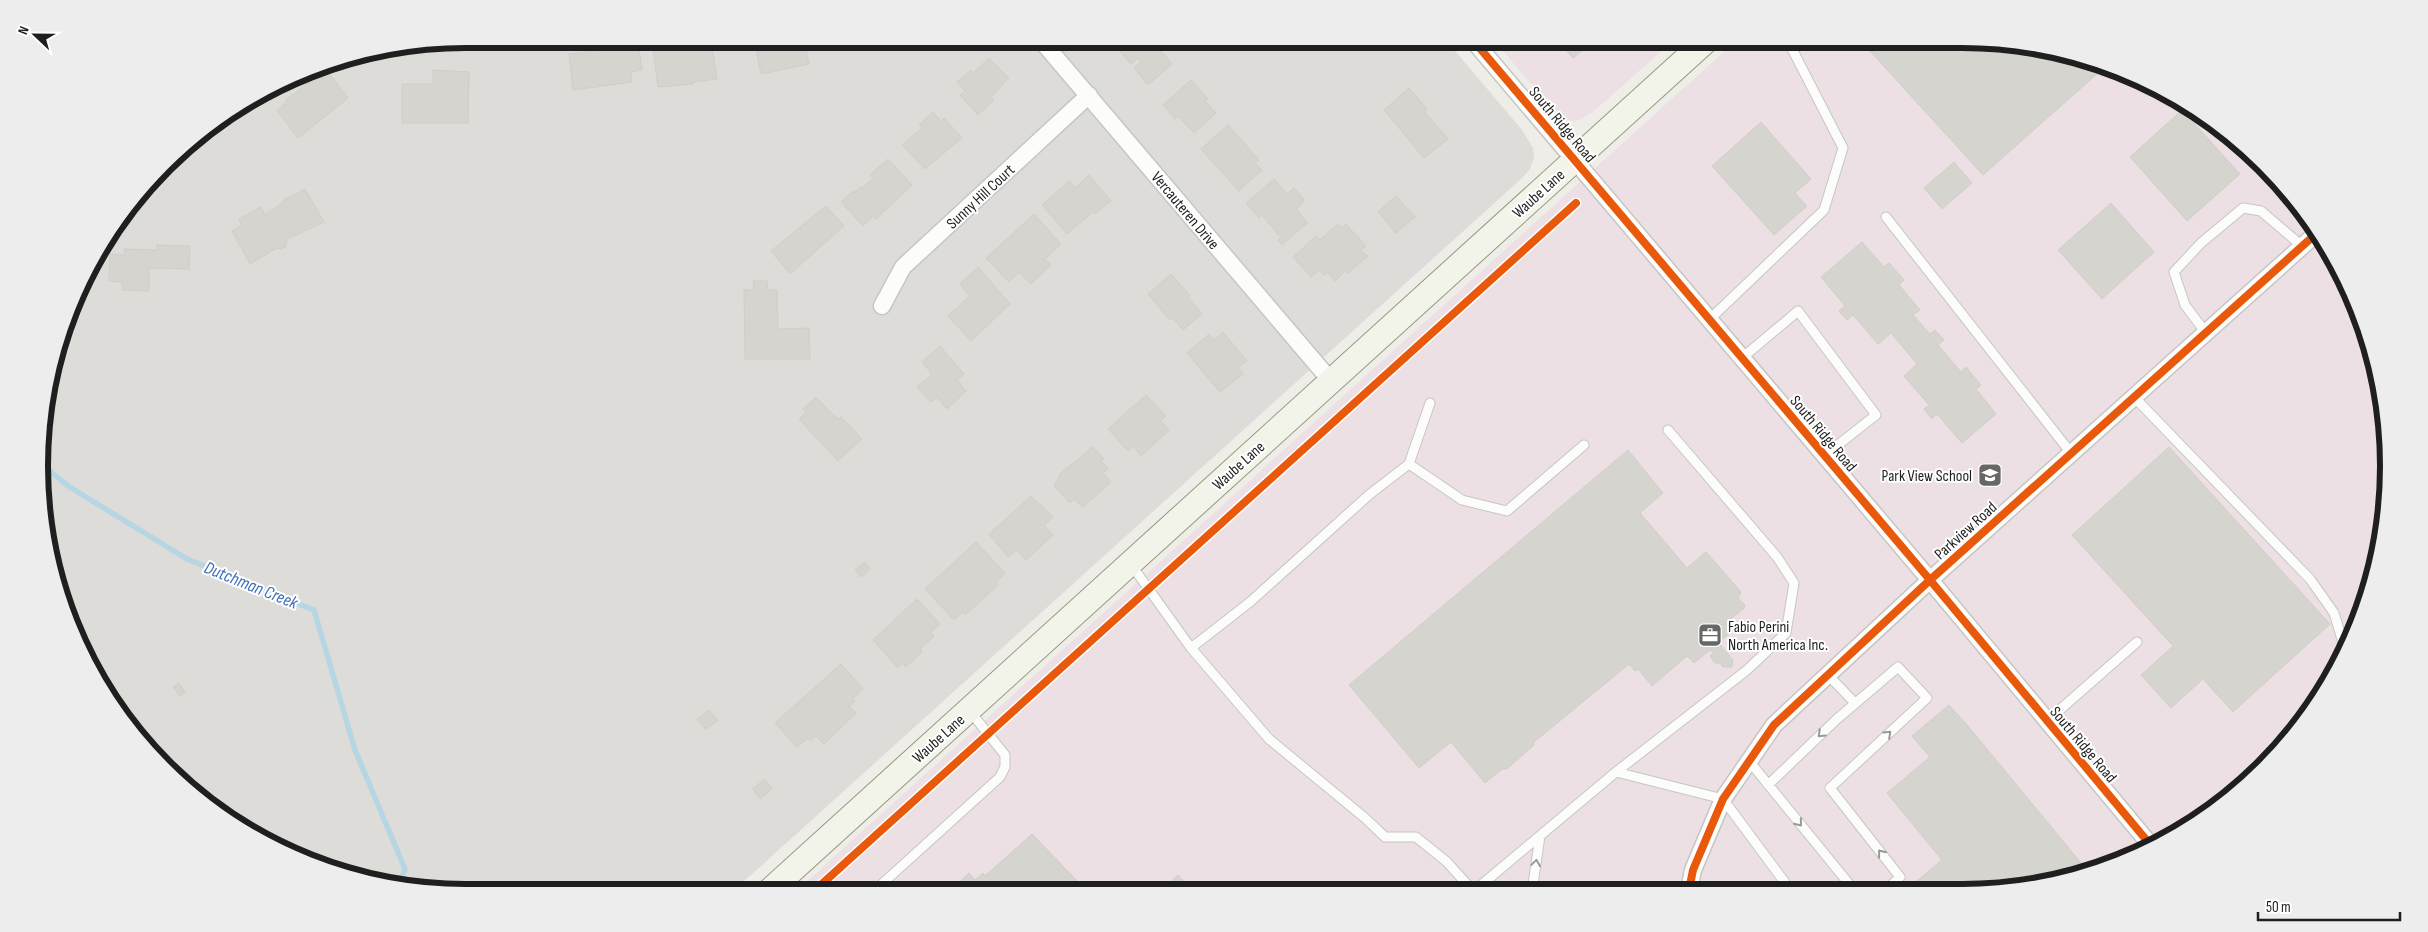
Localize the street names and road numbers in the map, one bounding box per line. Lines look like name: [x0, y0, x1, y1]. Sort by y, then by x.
street label: South Ridge Road: [1525, 83, 1599, 167]
street label: Sunny Hill Court: [943, 161, 1019, 233]
street label: Waube Lane: [1509, 166, 1569, 223]
street label: Vercauteren Drive: [1147, 168, 1223, 254]
street label: South Ridge Road: [1786, 392, 1860, 476]
street label: Waube Lane: [1209, 438, 1269, 495]
street label: Parkview Road: [1931, 498, 2001, 564]
street label: South Ridge Road: [2046, 703, 2120, 787]
street label: Waube Lane: [909, 711, 969, 768]

